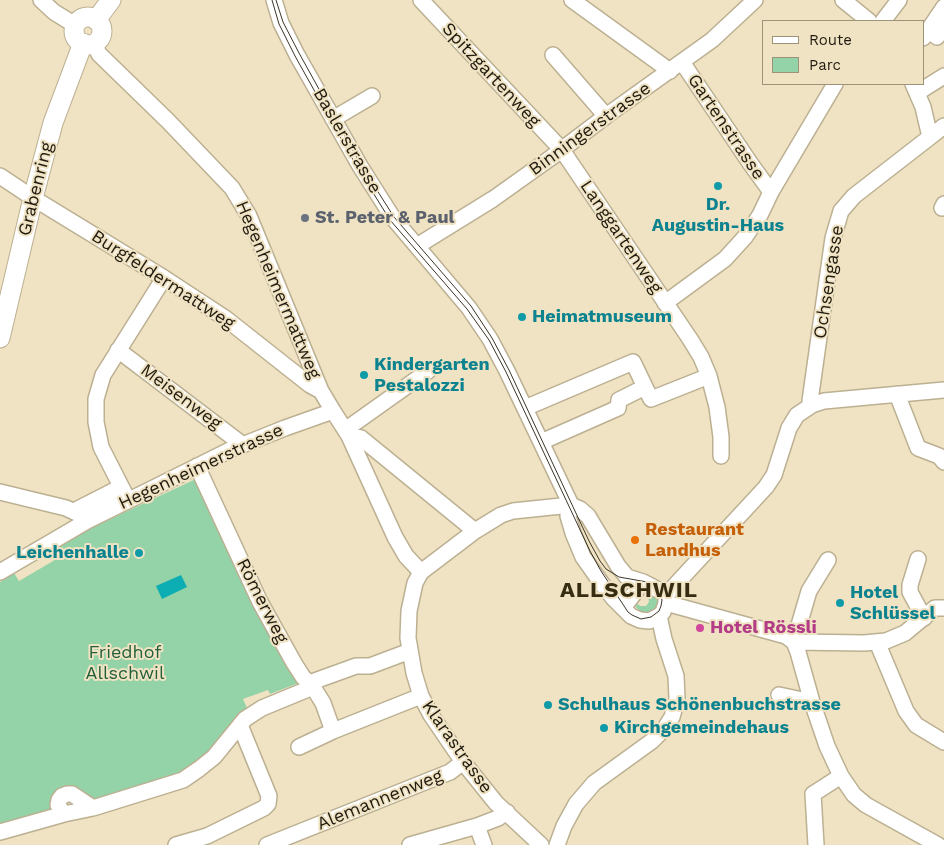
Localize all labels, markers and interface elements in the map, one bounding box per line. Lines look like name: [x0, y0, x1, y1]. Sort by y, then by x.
street label: Spitzgartenweg: [437, 18, 545, 132]
legend: [762, 20, 924, 85]
text: Route: [809, 31, 852, 49]
text: Parc: [809, 56, 841, 74]
street label: Gartenstrasse: [683, 70, 769, 184]
street label: Binningerstrasse: [525, 78, 655, 180]
street label: Baslerstrasse: [308, 85, 386, 197]
street label: Grabenring: [14, 140, 58, 238]
street label: Langgartenweg: [575, 176, 667, 298]
marker: Dr. Augustin-Haus: [712, 180, 724, 192]
place label: Dr. Augustin-Haus: [652, 194, 784, 236]
street label: Hegenheimermattweg: [231, 198, 325, 382]
place label: St. Peter & Paul: [315, 207, 454, 229]
marker: St. Peter & Paul: [299, 212, 311, 224]
street label: Ochsengasse: [809, 224, 849, 340]
street label: Burgfeldermattweg: [87, 226, 239, 334]
place label: Heimatmuseum: [532, 306, 672, 328]
marker: Heimatmuseum: [516, 311, 528, 323]
place label: Kindergarten Pestalozzi: [374, 354, 490, 396]
street label: Meisenweg: [136, 359, 226, 435]
marker: Kindergarten Pestalozzi: [358, 369, 370, 381]
street label: Hegenheimerstrasse: [115, 419, 287, 515]
place label: Restaurant Landhus: [645, 519, 744, 562]
marker: Restaurant Landhus: [629, 534, 641, 546]
place label: Leichenhalle: [16, 542, 129, 564]
marker: Leichenhalle: [133, 547, 145, 559]
street label: Römerweg: [231, 555, 293, 647]
district label: ALLSCHWIL: [559, 578, 699, 604]
place label: Hotel Schlüssel: [850, 582, 935, 624]
marker: Hotel Schlüssel: [834, 597, 846, 609]
place label: Hotel Rössli: [710, 617, 817, 639]
marker: Hotel Rössli: [694, 622, 706, 634]
park label: Friedhof Allschwil: [86, 642, 164, 684]
place label: Schulhaus Schönenbuchstrasse: [558, 694, 841, 716]
street label: Klarastrasse: [417, 696, 497, 798]
marker: Schulhaus Schönenbuchstrasse: [542, 699, 554, 711]
place label: Kirchgemeindehaus: [614, 717, 789, 739]
marker: Kirchgemeindehaus: [598, 722, 610, 734]
street label: Alemannenweg: [314, 765, 446, 835]

